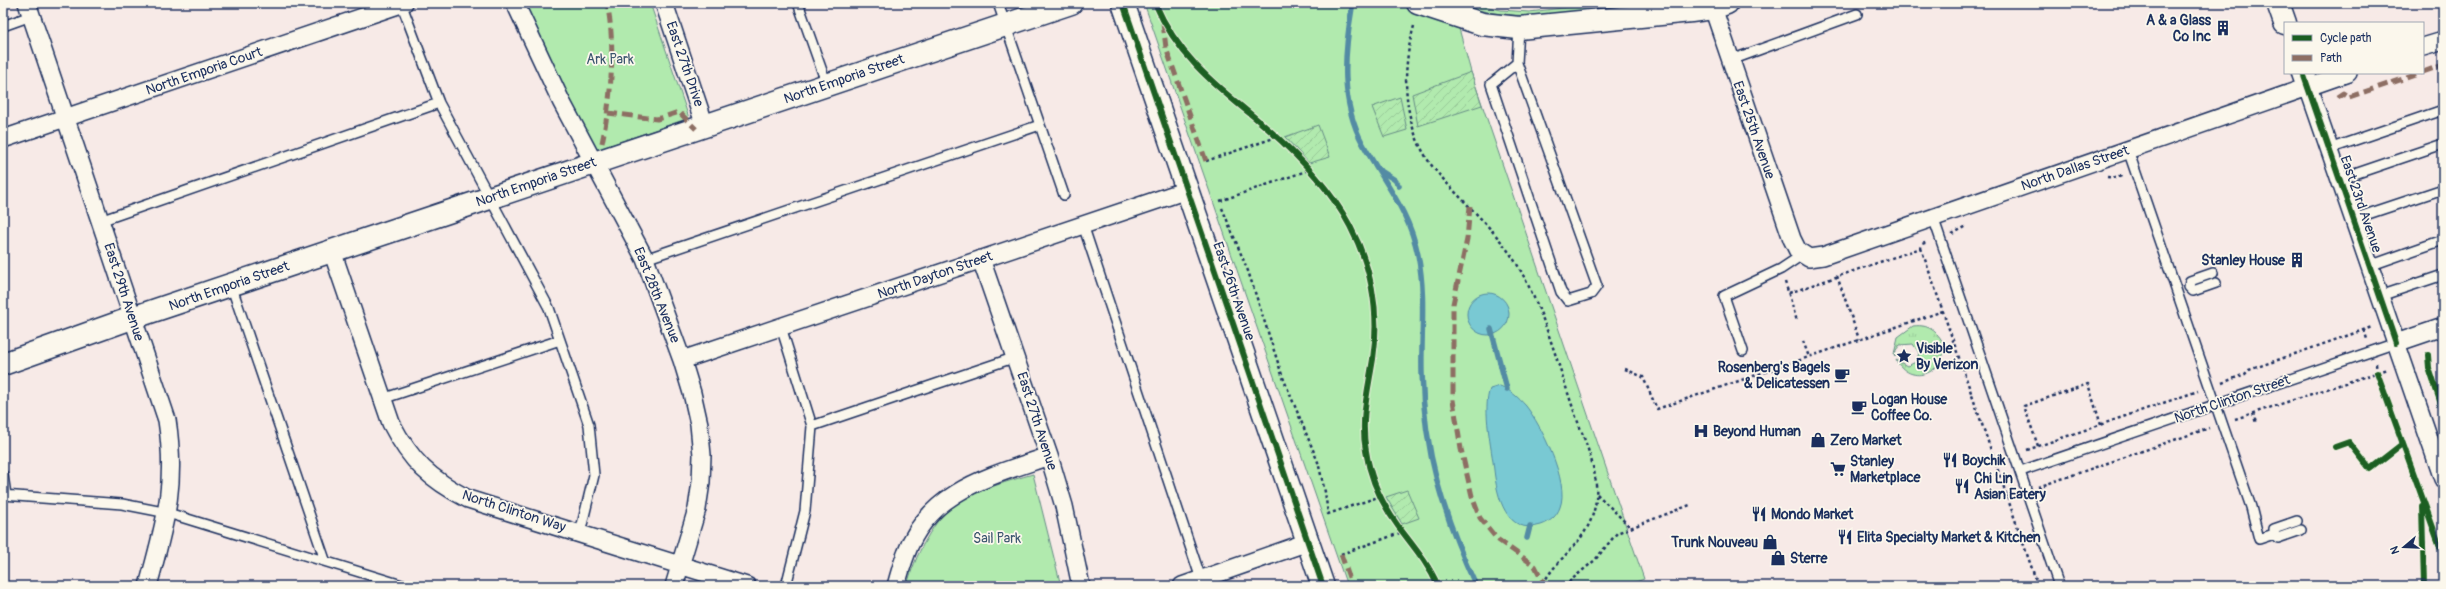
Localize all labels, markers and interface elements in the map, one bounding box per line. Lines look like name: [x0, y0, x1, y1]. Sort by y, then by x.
place label: A & a Glass Co Inc: [2146, 12, 2212, 45]
street label: East 27th Drive: [662, 19, 708, 109]
building icon: A & a Glass Co Inc: [2214, 19, 2232, 37]
legend: [2284, 22, 2424, 74]
text: Cycle path: [2320, 31, 2372, 46]
street label: North Emporia Court: [144, 43, 265, 99]
street label: North Emporia Street: [782, 50, 907, 108]
park label: Ark Park: [586, 51, 634, 68]
text: Path: [2320, 51, 2342, 66]
street label: East 25th Avenue: [1729, 79, 1779, 181]
street label: North Dallas Street: [2019, 141, 2132, 194]
street label: North Emporia Street: [474, 153, 599, 211]
street label: East 23rd Avenue: [2336, 153, 2386, 255]
street label: East 26th Avenue: [1209, 240, 1259, 343]
street label: East 29th Avenue: [100, 241, 148, 343]
street label: East 28th Avenue: [630, 245, 684, 346]
street label: North Dayton Street: [875, 247, 995, 303]
building icon: Stanley House: [2288, 251, 2306, 269]
place label: Stanley House: [2201, 252, 2286, 269]
street label: North Emporia Street: [167, 257, 292, 315]
place label: Visible By Verizon: [1916, 340, 1978, 373]
place icon: Visible By Verizon: [1895, 347, 1913, 365]
place label: Rosenberg's Bagels & Delicatessen: [1718, 359, 1831, 392]
cafe icon: Rosenberg's Bagels & Delicatessen: [1833, 366, 1851, 384]
street label: East 27th Avenue: [1013, 370, 1061, 472]
street label: North Clinton Street: [2172, 371, 2292, 427]
place label: Logan House Coffee Co.: [1871, 391, 1948, 424]
cafe icon: Logan House Coffee Co.: [1850, 398, 1868, 416]
hospital icon: Beyond Human: [1692, 422, 1710, 440]
place label: Beyond Human: [1713, 423, 1801, 440]
shop icon: Zero Market: [1809, 431, 1827, 449]
place label: Zero Market: [1830, 432, 1902, 449]
restaurant icon: Boychik: [1941, 451, 1959, 469]
place label: Boychik: [1962, 452, 2006, 469]
place label: Stanley Marketplace: [1850, 453, 1922, 486]
supermarket icon: Stanley Marketplace: [1829, 460, 1847, 478]
place label: Chi Lin Asian Eatery: [1974, 470, 2046, 503]
restaurant icon: Chi Lin Asian Eatery: [1953, 477, 1971, 495]
street label: North Clinton Way: [460, 486, 568, 536]
restaurant icon: Mondo Market: [1750, 505, 1768, 523]
place label: Mondo Market: [1771, 506, 1854, 523]
north arrow: [2384, 527, 2424, 567]
restaurant icon: Elita Specialty Market & Kitchen: [1836, 528, 1854, 546]
place label: Elita Specialty Market & Kitchen: [1857, 529, 2041, 546]
park label: Sail Park: [973, 530, 1021, 547]
shop icon: Trunk Nouveau: [1761, 533, 1779, 551]
place label: Trunk Nouveau: [1670, 534, 1758, 551]
text: N: [2387, 544, 2402, 556]
shop icon: Sterre: [1769, 549, 1787, 567]
place label: Sterre: [1790, 550, 1828, 567]

